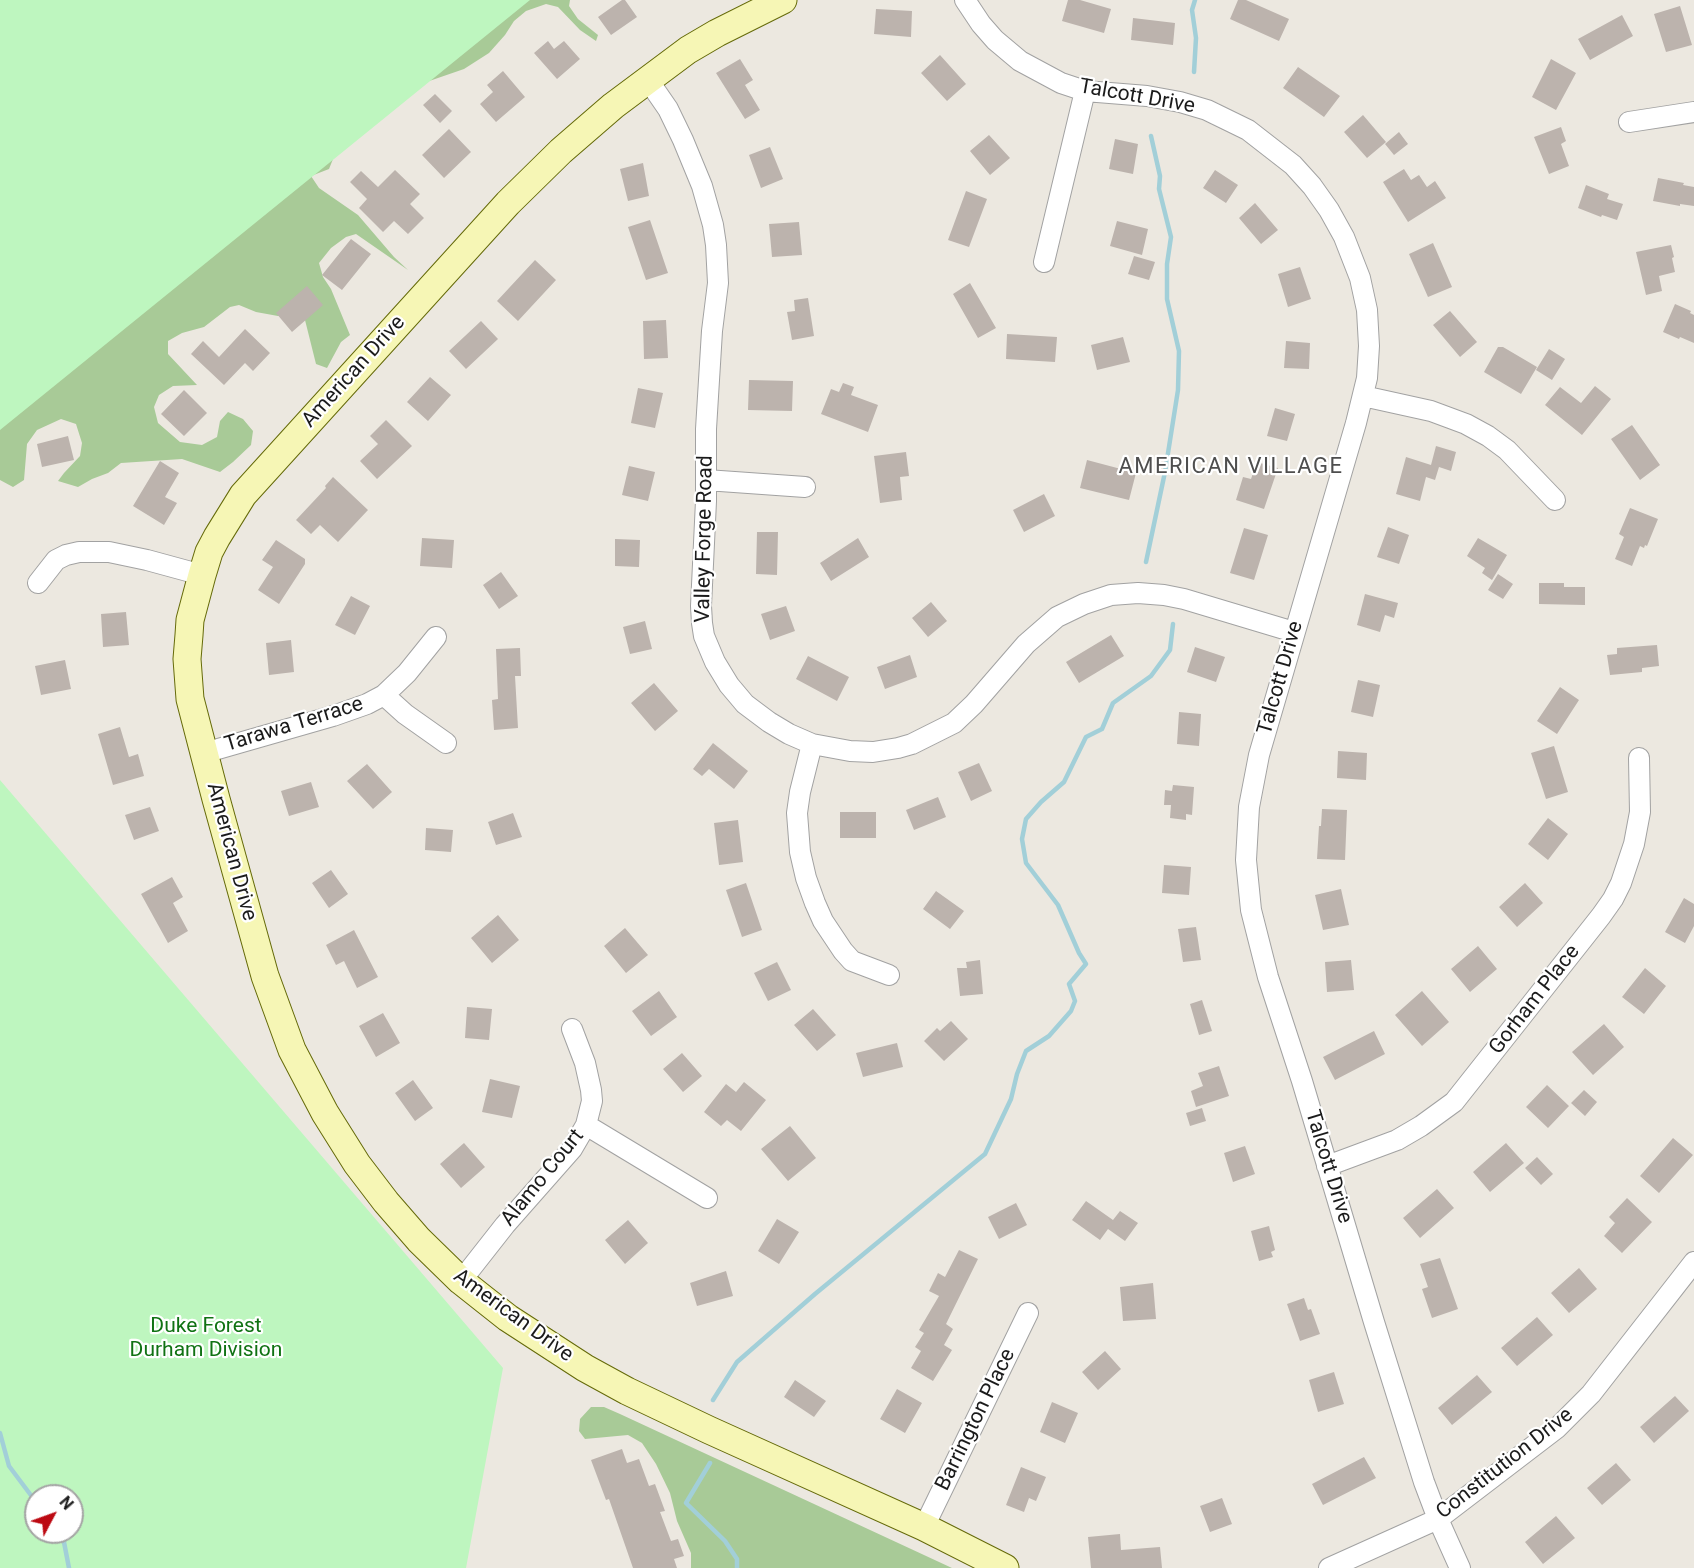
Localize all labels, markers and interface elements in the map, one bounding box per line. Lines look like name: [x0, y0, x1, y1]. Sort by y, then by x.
street label: Talcott Drive: [1077, 74, 1197, 120]
street label: American Drive: [297, 311, 411, 433]
district label: AMERICAN VILLAGE: [1118, 454, 1344, 480]
street label: Valley Forge Road: [691, 455, 719, 623]
street label: Talcott Drive: [1253, 618, 1309, 738]
street label: Tarawa Terrace: [222, 692, 366, 758]
street label: American Drive: [200, 780, 262, 924]
street label: Gorham Place: [1484, 940, 1586, 1060]
street label: Talcott Drive: [1299, 1107, 1357, 1227]
street label: Alamo Court: [496, 1124, 590, 1232]
street label: American Drive: [448, 1264, 578, 1368]
park label: Duke Forest Durham Division: [130, 1314, 282, 1364]
street label: Barrington Place: [931, 1345, 1021, 1495]
street label: Constitution Drive: [1432, 1403, 1578, 1525]
north arrow: [24, 1484, 84, 1544]
text: N: [56, 1493, 77, 1514]

